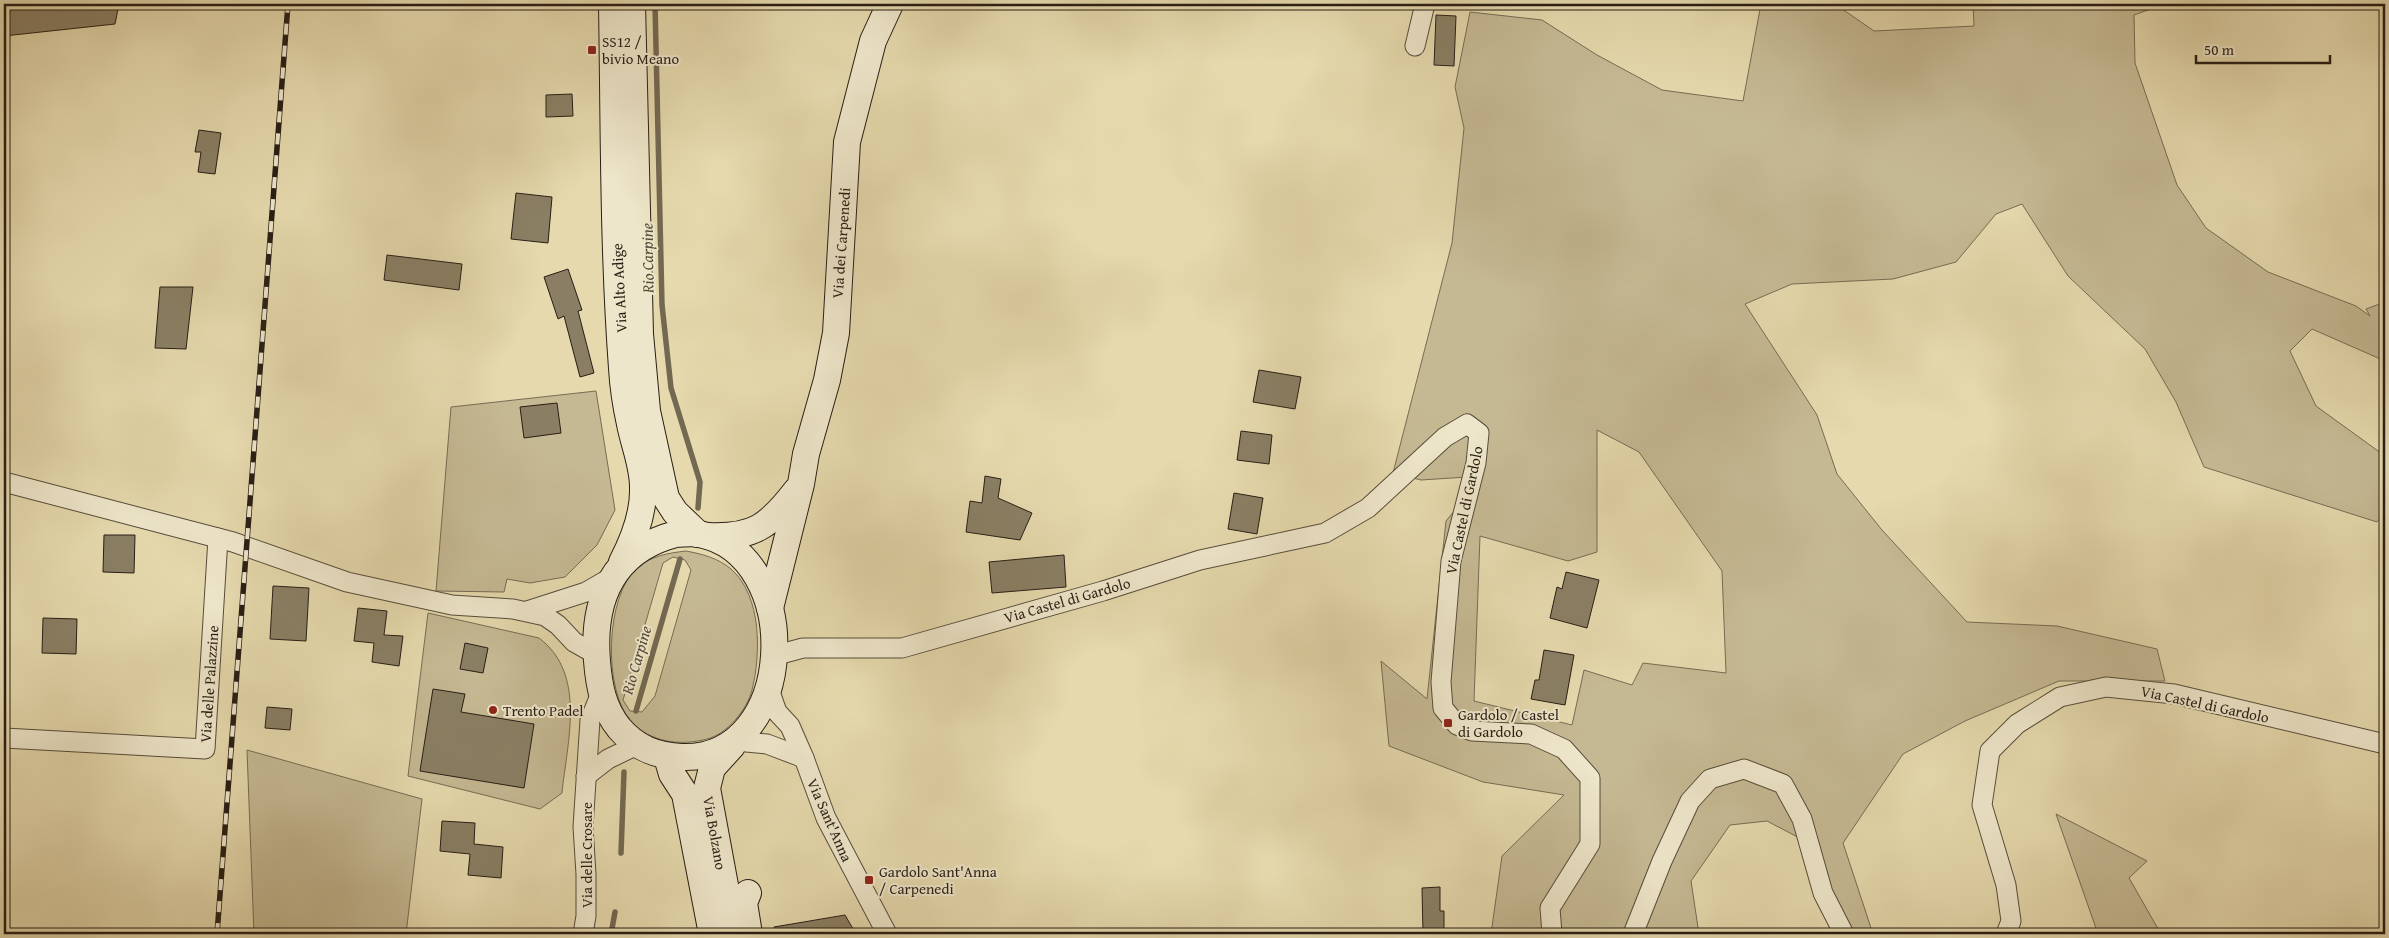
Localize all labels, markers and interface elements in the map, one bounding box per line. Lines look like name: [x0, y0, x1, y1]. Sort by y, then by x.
place label: SS12 / bivio Meano: [602, 31, 679, 69]
scale bar: [2196, 32, 2330, 64]
text: 50 m: [2204, 39, 2235, 60]
marker: SS12 / bivio Meano: [586, 44, 598, 56]
street label: Via dei Carpenedi: [827, 187, 855, 299]
water label: Rio Carpine: [634, 222, 660, 294]
street label: Via Alto Adige: [606, 243, 632, 333]
street label: Via Castel di Gardolo: [1440, 444, 1488, 576]
street label: Via Castel di Gardolo: [1001, 572, 1133, 628]
water label: Rio Carpine: [614, 622, 657, 698]
street label: Via delle Palazzine: [194, 625, 224, 743]
street label: Via Castel di Gardolo: [2139, 680, 2271, 728]
place label: Trento Padel: [503, 700, 584, 721]
marker: Trento Padel: [487, 704, 499, 716]
place label: Gardolo / Castel di Gardolo: [1458, 704, 1559, 742]
marker: Gardolo / Castel di Gardolo: [1442, 717, 1454, 729]
street label: Via Sant'Anna: [802, 775, 858, 865]
street label: Via Bolzano: [698, 794, 732, 872]
street label: Via delle Crosare: [576, 802, 597, 908]
place label: Gardolo Sant'Anna / Carpenedi: [879, 861, 997, 899]
marker: Gardolo Sant'Anna / Carpenedi: [863, 874, 875, 886]

